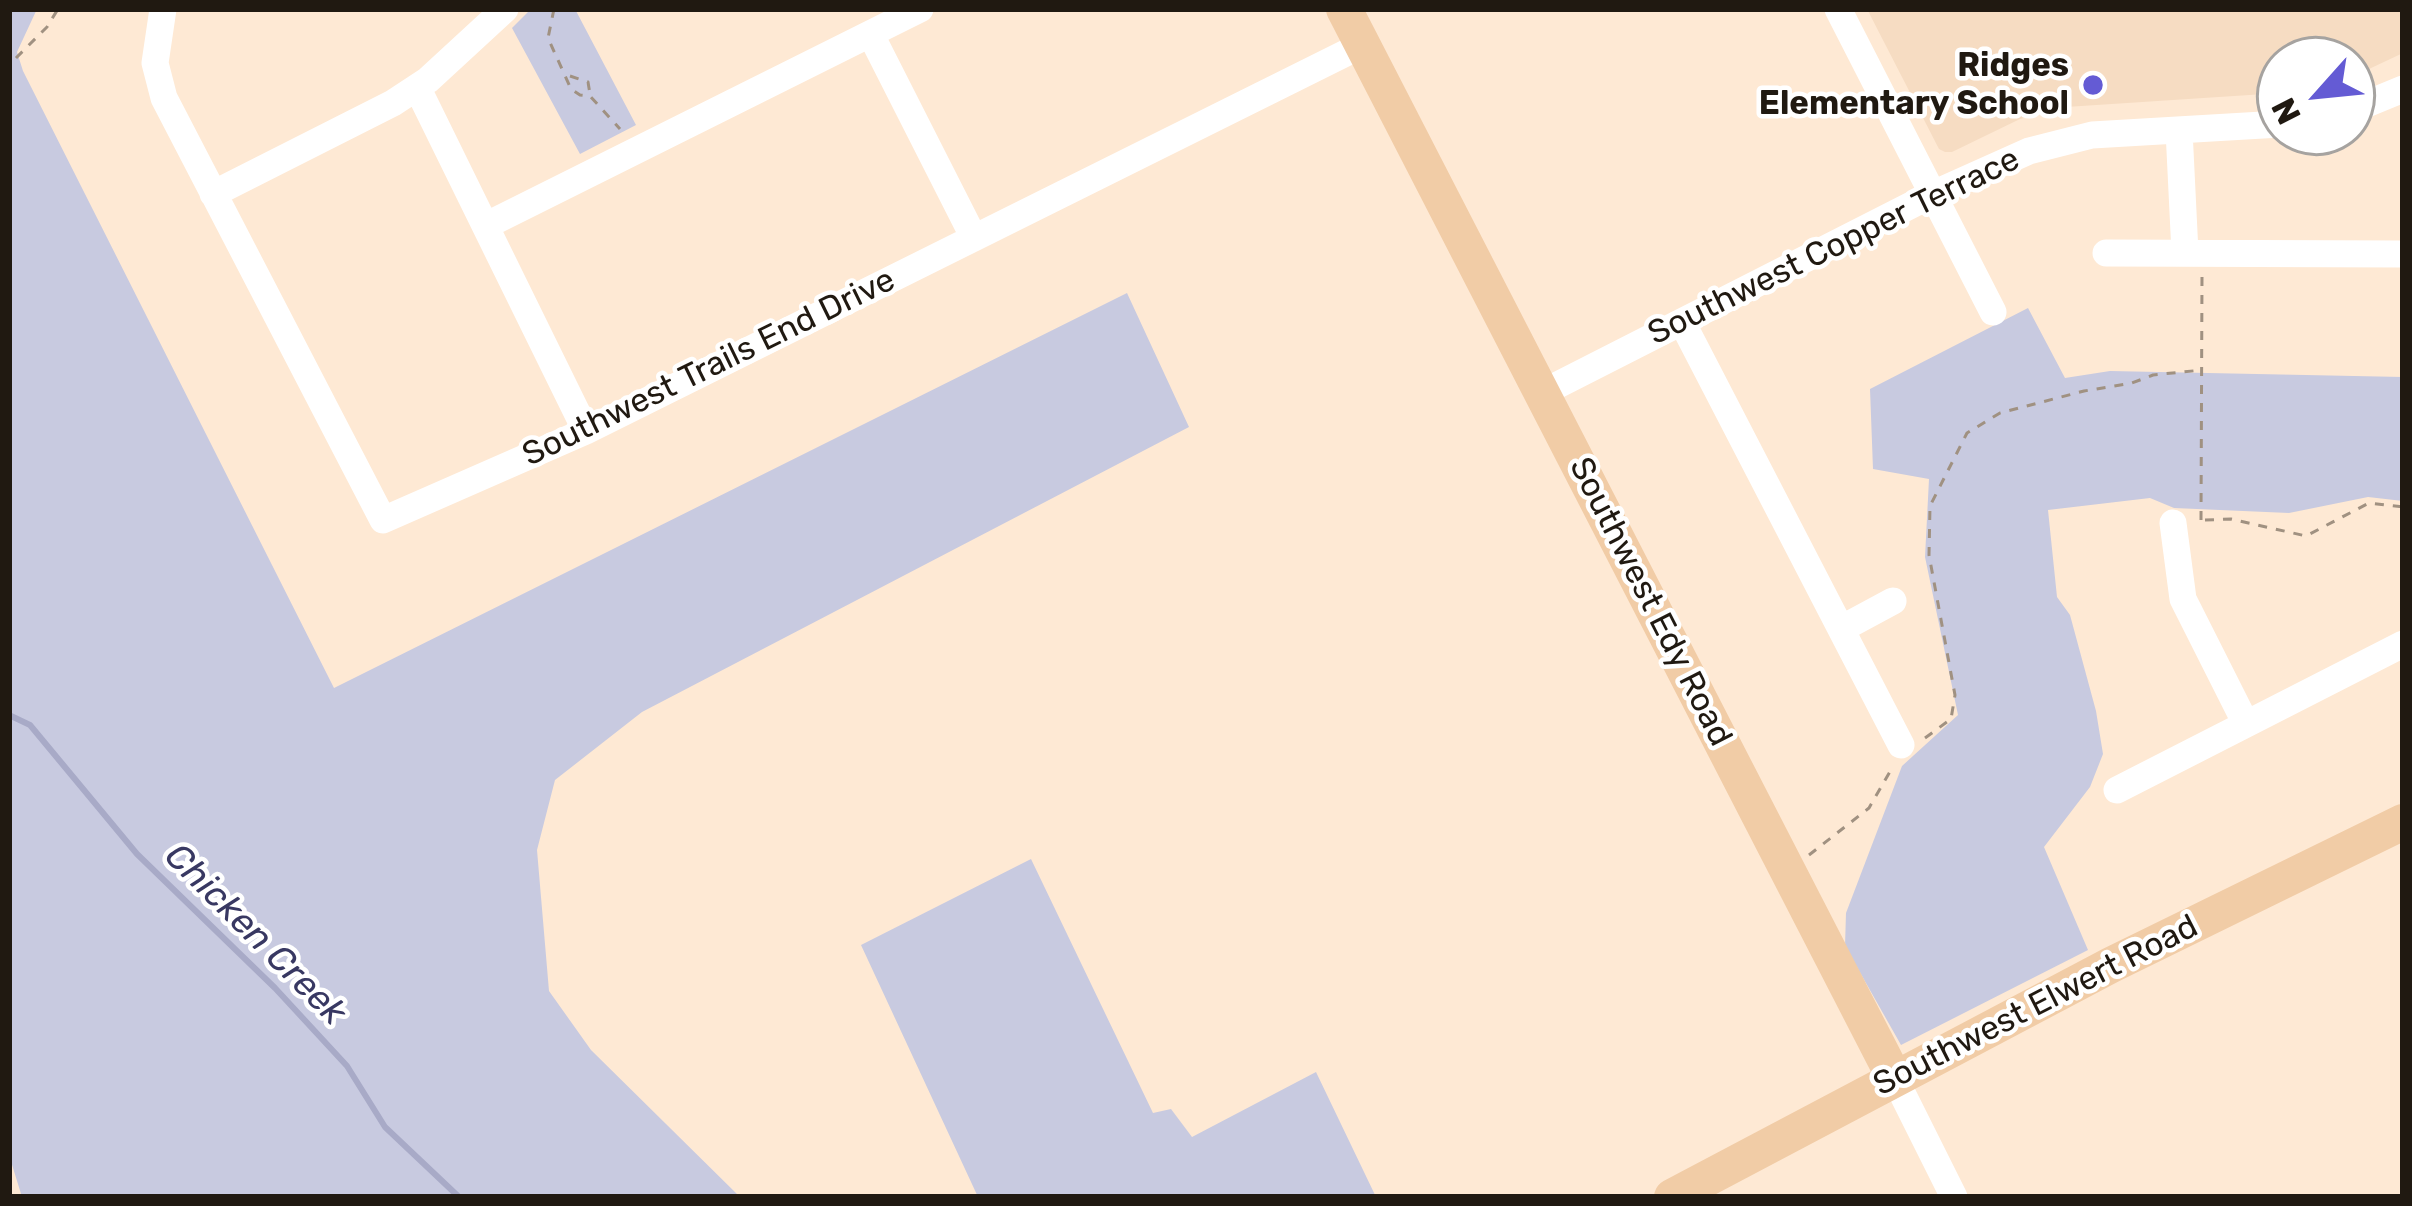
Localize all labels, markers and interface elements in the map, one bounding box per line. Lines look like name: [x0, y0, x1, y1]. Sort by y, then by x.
north arrow: [2256, 36, 2376, 156]
place label: Ridges Elementary School: [1759, 46, 2069, 124]
marker: Ridges Elementary School: [2080, 72, 2106, 98]
text: N: [2263, 92, 2309, 131]
street label: Southwest Copper Terrace: [1642, 140, 2026, 354]
street label: Southwest Trails End Drive: [516, 260, 902, 476]
street label: Southwest Edy Road: [1560, 451, 1740, 753]
water label: Chicken Creek: [155, 835, 355, 1035]
street label: Southwest Elwert Road: [1867, 907, 2205, 1105]

